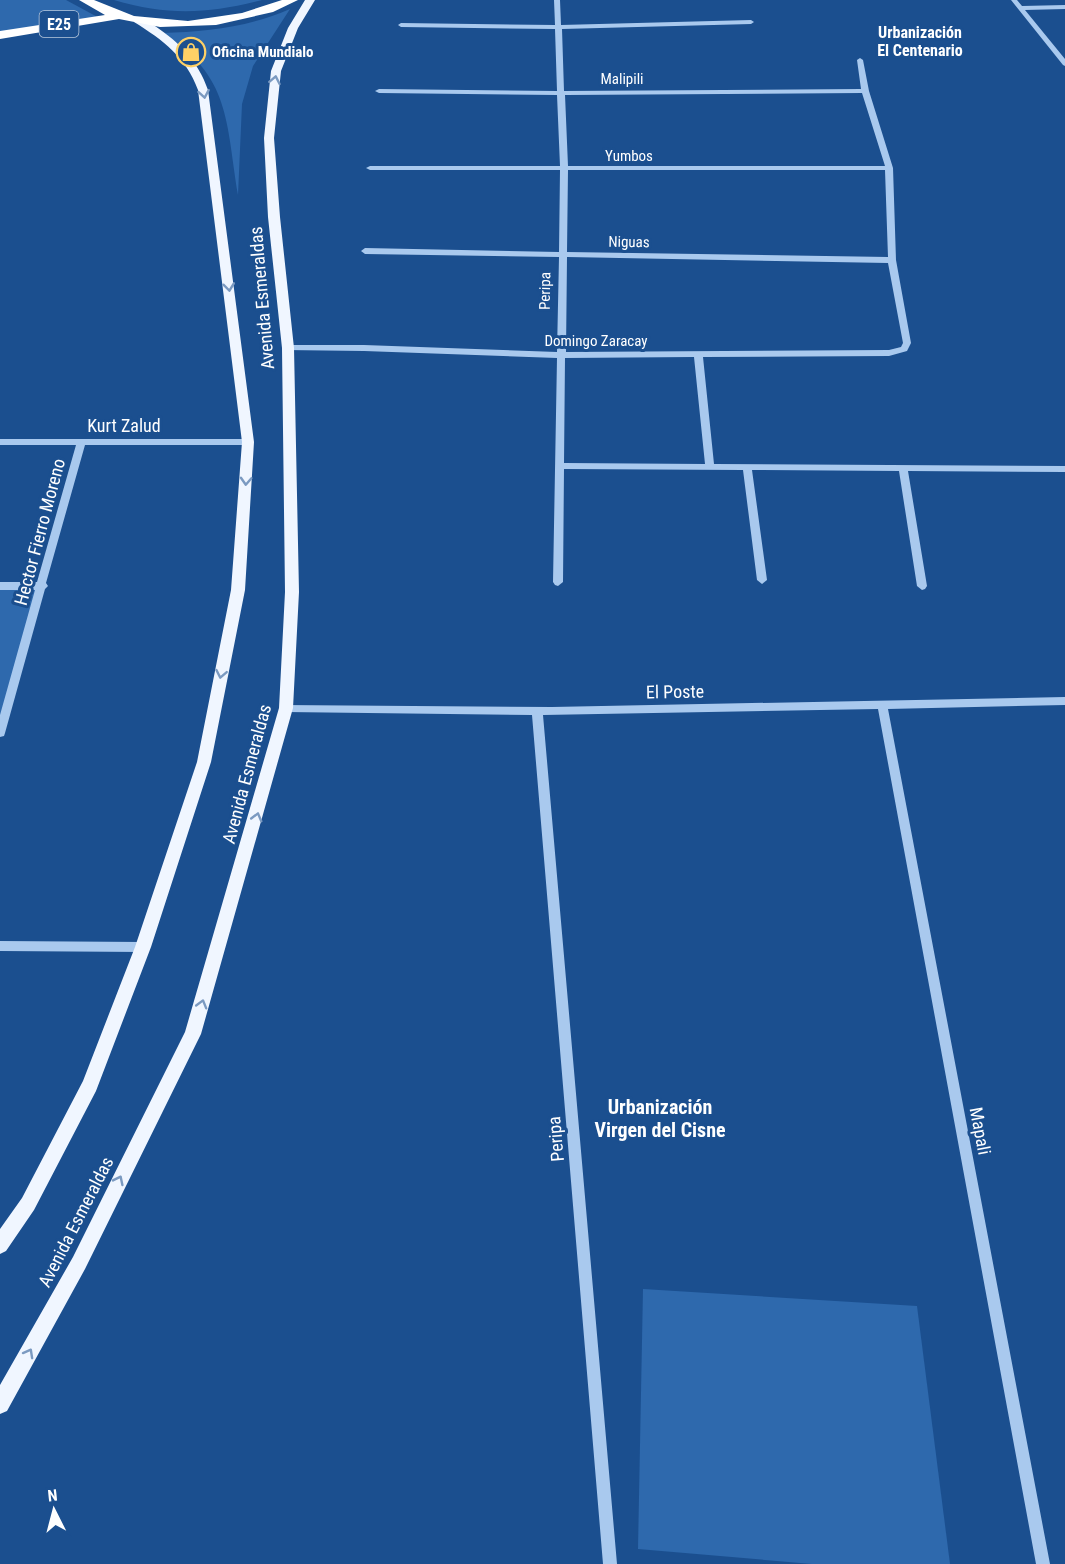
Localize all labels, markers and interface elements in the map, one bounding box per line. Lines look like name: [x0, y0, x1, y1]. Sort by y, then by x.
road number: E25: [40, 11, 78, 37]
district label: Urbanización El Centenario: [877, 23, 963, 60]
shop icon: Oficina Mundialo: [175, 36, 207, 68]
place label: Oficina Mundialo: [212, 43, 313, 61]
street label: Malipili: [600, 70, 644, 88]
one-way arrow: [268, 75, 281, 85]
one-way arrow: [197, 89, 209, 99]
street label: Yumbos: [605, 147, 653, 165]
street label: Avenida Esmeraldas: [245, 226, 278, 370]
street label: Niguas: [608, 233, 650, 251]
street label: Peripa: [536, 272, 554, 310]
one-way arrow: [222, 283, 235, 292]
street label: Domingo Zaracay: [544, 332, 648, 350]
street label: Kurt Zalud: [87, 415, 161, 436]
street label: Hector Fierro Moreno: [10, 456, 69, 608]
one-way arrow: [239, 477, 252, 486]
one-way arrow: [215, 669, 228, 679]
street label: El Poste: [646, 680, 704, 703]
street label: Avenida Esmeraldas: [218, 702, 275, 846]
one-way arrow: [249, 812, 262, 822]
one-way arrow: [195, 1000, 207, 1010]
district label: Urbanización Virgen del Cisne: [594, 1095, 726, 1142]
street label: Mapali: [966, 1105, 995, 1156]
street label: Peripa: [543, 1116, 568, 1163]
street label: Avenida Esmeraldas: [34, 1153, 117, 1290]
one-way arrow: [112, 1176, 123, 1187]
one-way arrow: [22, 1349, 33, 1359]
north arrow: [24, 1480, 84, 1540]
text: N: [47, 1486, 58, 1506]

